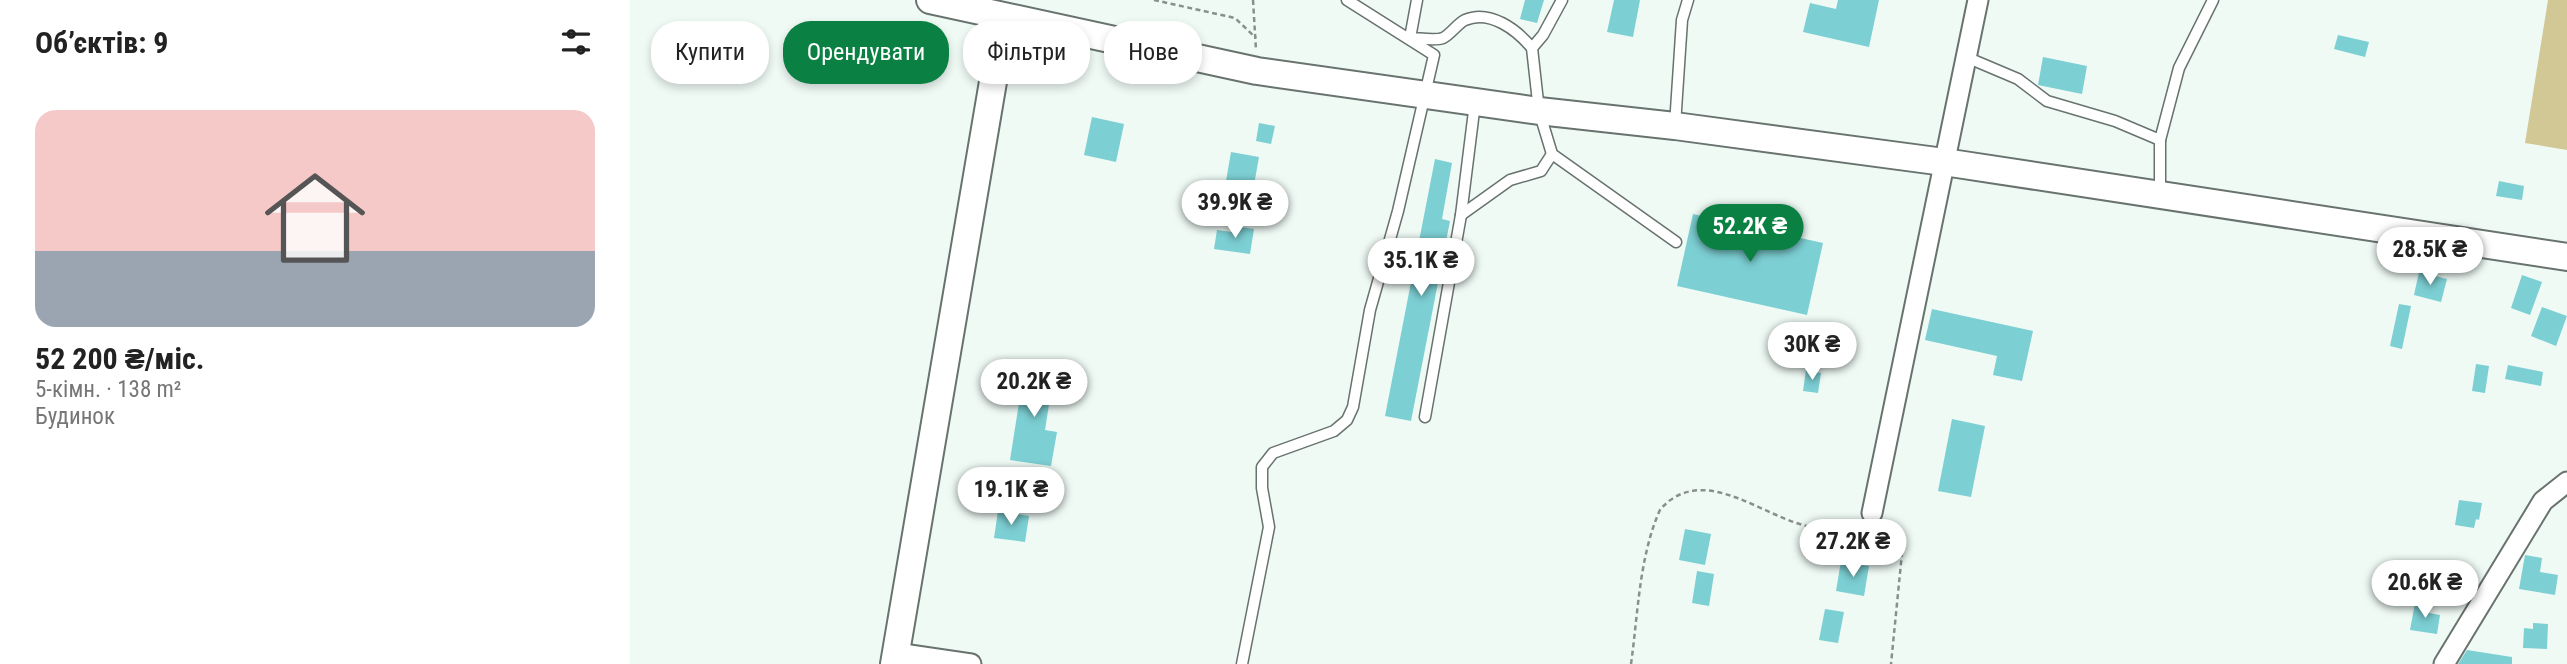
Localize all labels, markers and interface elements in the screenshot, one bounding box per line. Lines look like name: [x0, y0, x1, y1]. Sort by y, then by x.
chip: Купити: [651, 21, 769, 84]
chip: Орендувати: [783, 21, 949, 84]
chip: Фільтри: [963, 21, 1090, 84]
chip: Нове: [1104, 21, 1202, 84]
icon: filters: [557, 23, 595, 61]
text: Об’єктів: 9: [35, 25, 169, 60]
icon: home: [252, 155, 378, 281]
pin: 39.9K ₴: [1170, 180, 1300, 240]
text: 39.9K ₴: [1198, 189, 1272, 216]
pin: 52.2K ₴: [1685, 204, 1815, 264]
text: 52.2K ₴: [1713, 213, 1787, 240]
pin: 28.5K ₴: [2365, 228, 2495, 287]
text: 28.5K ₴: [2393, 236, 2467, 263]
pin: 35.1K ₴: [1356, 238, 1486, 298]
text: 35.1K ₴: [1384, 247, 1458, 274]
pin: 30K ₴: [1763, 322, 1861, 382]
text: 30K ₴: [1784, 331, 1840, 358]
text: 52 200 ₴/міс.: [35, 341, 205, 376]
pin: 20.2K ₴: [969, 360, 1099, 419]
text: 20.2K ₴: [997, 368, 1071, 395]
text: 5-кімн. · 138 m²: [35, 376, 181, 403]
text: Будинок: [35, 403, 115, 430]
pin: 19.1K ₴: [946, 468, 1076, 527]
text: 19.1K ₴: [974, 476, 1048, 503]
pin: 27.2K ₴: [1788, 520, 1918, 579]
text: 27.2K ₴: [1816, 528, 1890, 555]
pin: 20.6K ₴: [2360, 560, 2490, 620]
text: 20.6K ₴: [2388, 569, 2462, 596]

